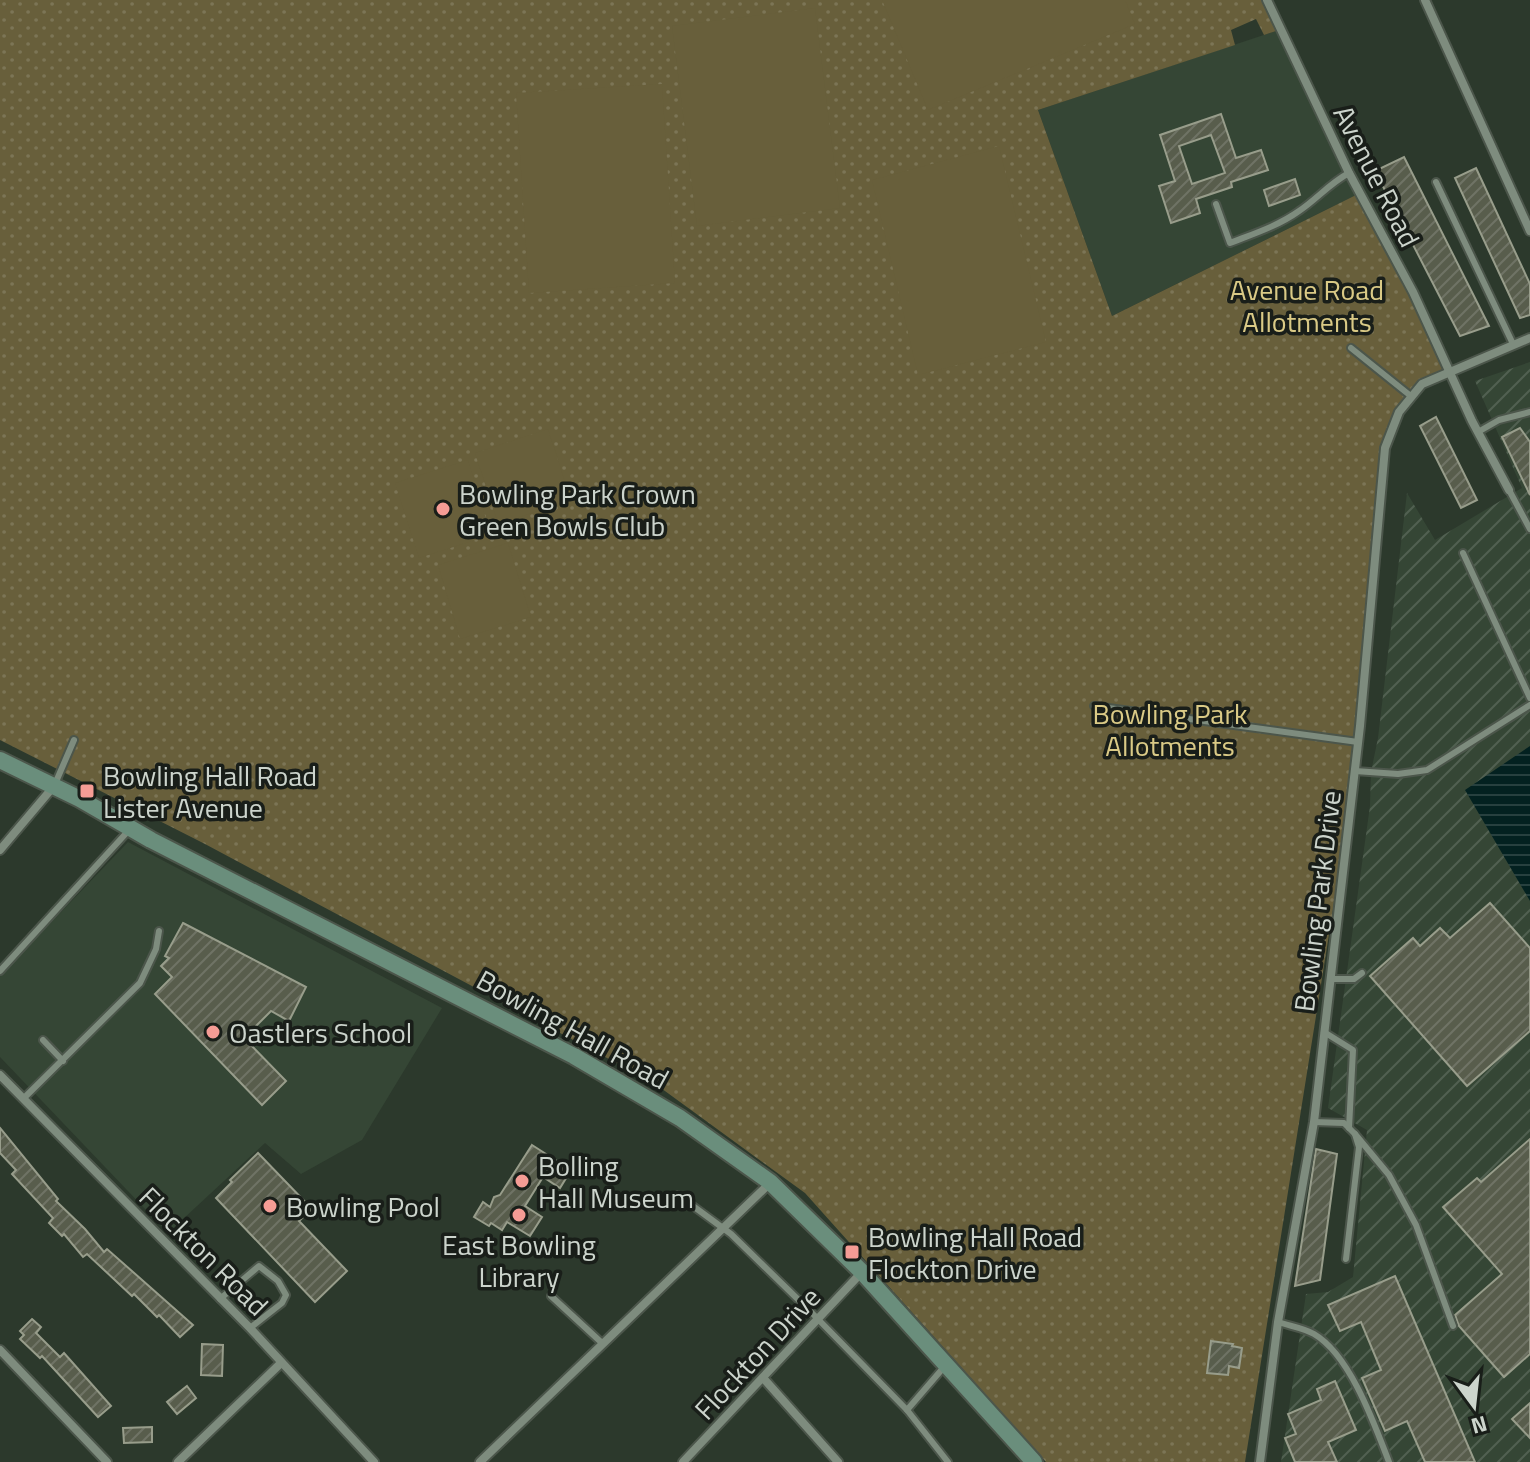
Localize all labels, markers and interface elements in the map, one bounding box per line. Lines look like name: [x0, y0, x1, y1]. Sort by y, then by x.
street label: Avenue Road: [1323, 97, 1431, 255]
park label: Avenue Road Allotments: [1230, 268, 1384, 343]
place label: Bowling Park Crown Green Bowls Club: [459, 472, 696, 547]
marker: Bowling Park Crown Green Bowls Club: [434, 500, 452, 518]
park label: Bowling Park Allotments: [1092, 692, 1248, 767]
place label: Bowling Hall Road Lister Avenue: [103, 754, 317, 829]
marker: Bowling Hall Road Lister Avenue: [78, 782, 96, 800]
street label: Bowling Park Drive: [1282, 788, 1352, 1014]
street label: Bowling Hall Road: [469, 958, 677, 1100]
place label: Oastlers School: [229, 1011, 412, 1054]
marker: Oastlers School: [204, 1023, 222, 1041]
place label: Bolling Hall Museum: [538, 1144, 694, 1219]
marker: Bolling Hall Museum: [513, 1172, 531, 1190]
street label: Flockton Road: [129, 1176, 279, 1326]
place label: Bowling Pool: [286, 1185, 440, 1228]
marker: Bowling Pool: [261, 1197, 279, 1215]
marker: East Bowling Library: [510, 1206, 528, 1224]
place label: Bowling Hall Road Flockton Drive: [868, 1215, 1082, 1290]
place label: East Bowling Library: [442, 1223, 596, 1298]
marker: Bowling Hall Road Flockton Drive: [843, 1243, 861, 1261]
street label: Flockton Drive: [684, 1277, 830, 1429]
north arrow: [1434, 1366, 1514, 1446]
text: N: [1467, 1407, 1491, 1444]

